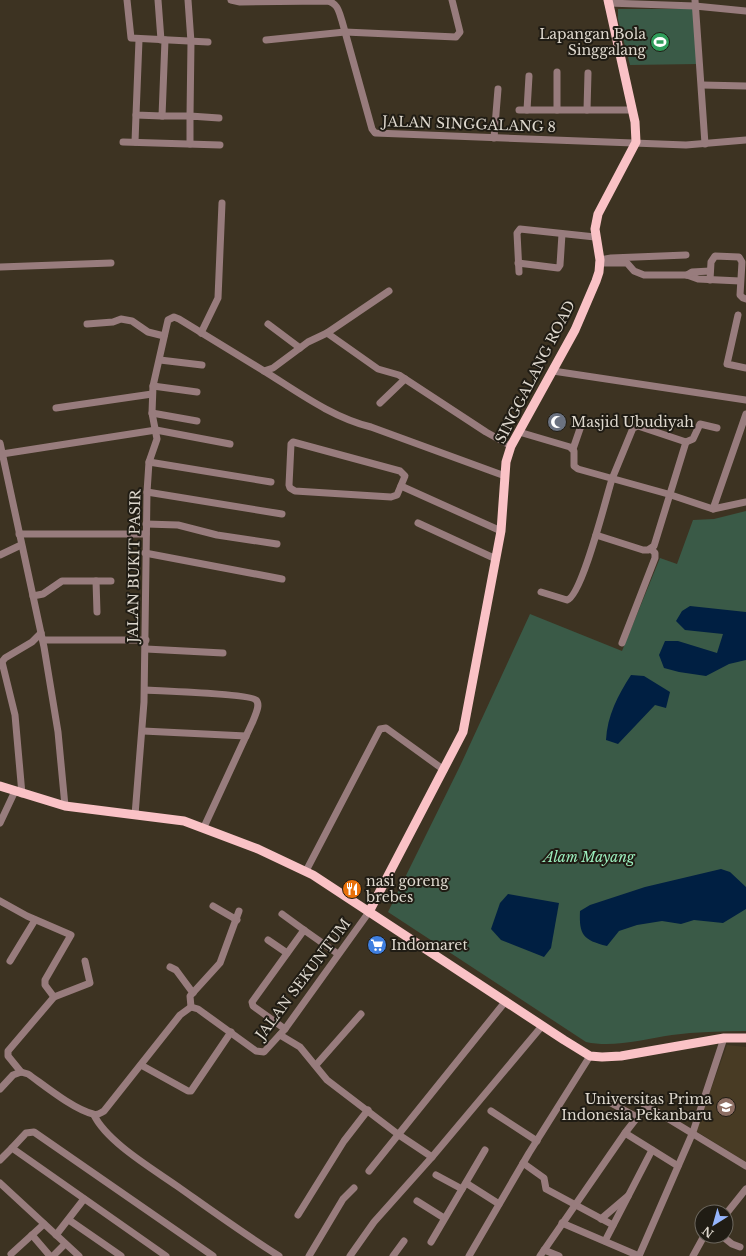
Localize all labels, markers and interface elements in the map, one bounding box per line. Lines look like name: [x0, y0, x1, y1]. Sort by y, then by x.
place label: Lapangan Bola Singgalang: [539, 25, 647, 59]
sports icon: Lapangan Bola Singgalang: [649, 31, 671, 53]
street label: JALAN SINGGALANG 8: [380, 112, 556, 136]
street label: SINGGALANG ROAD: [491, 297, 579, 447]
mosque icon: Masjid Ubudiyah: [546, 411, 568, 433]
place label: Masjid Ubudiyah: [571, 413, 694, 431]
street label: JALAN BUKIT PASIR: [124, 488, 144, 645]
park label: Alam Mayang: [541, 848, 636, 866]
place label: nasi goreng brebes: [365, 872, 449, 906]
restaurant icon: nasi goreng brebes: [341, 878, 363, 900]
street label: JALAN SEKUNTUM: [250, 915, 354, 1045]
supermarket icon: Indomaret: [366, 934, 388, 956]
place label: Indomaret: [391, 936, 468, 954]
place label: Universitas Prima Indonesia Pekanbaru: [561, 1090, 713, 1124]
school or university icon: Universitas Prima Indonesia Pekanbaru: [715, 1096, 737, 1118]
north arrow: [694, 1204, 734, 1244]
text: N: [699, 1223, 716, 1241]

